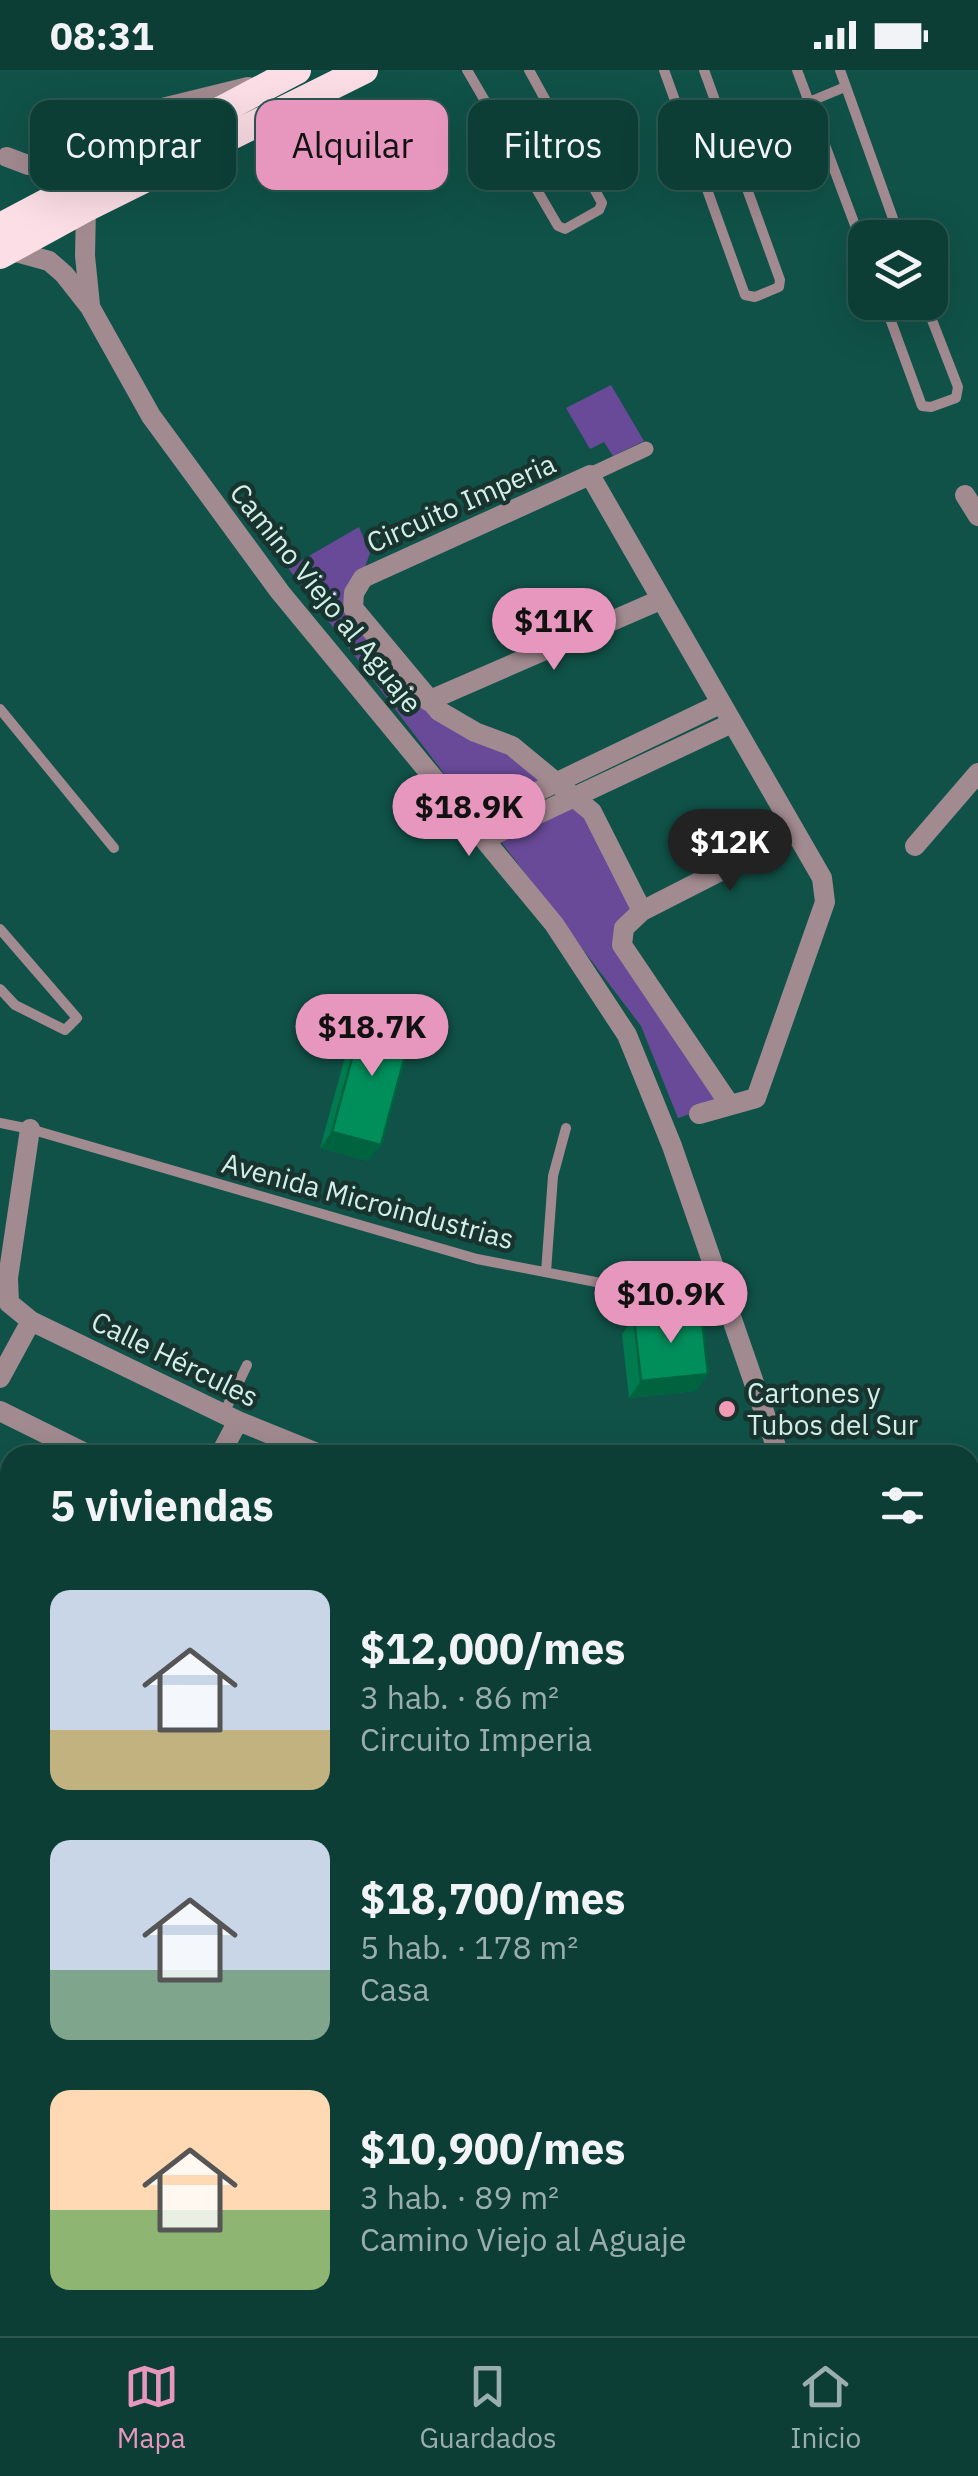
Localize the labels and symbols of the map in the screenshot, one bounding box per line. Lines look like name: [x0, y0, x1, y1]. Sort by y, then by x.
street label: Circuito Imperia: [361, 444, 561, 561]
street label: Camino Viejo al Aguaje: [222, 475, 431, 720]
pin: $11K: [495, 588, 613, 673]
pin: $18.9K: [388, 774, 550, 859]
pin: $12K: [671, 809, 789, 894]
pin: $18.7K: [291, 994, 453, 1079]
street label: Avenida Microindustrias: [218, 1144, 518, 1257]
pin: $10.9K: [590, 1261, 752, 1346]
street label: Calle Hércules: [86, 1302, 265, 1415]
place label: Cartones y Tubos del Sur: [747, 1374, 918, 1443]
marker: Cartones y Tubos del Sur: [716, 1398, 738, 1420]

